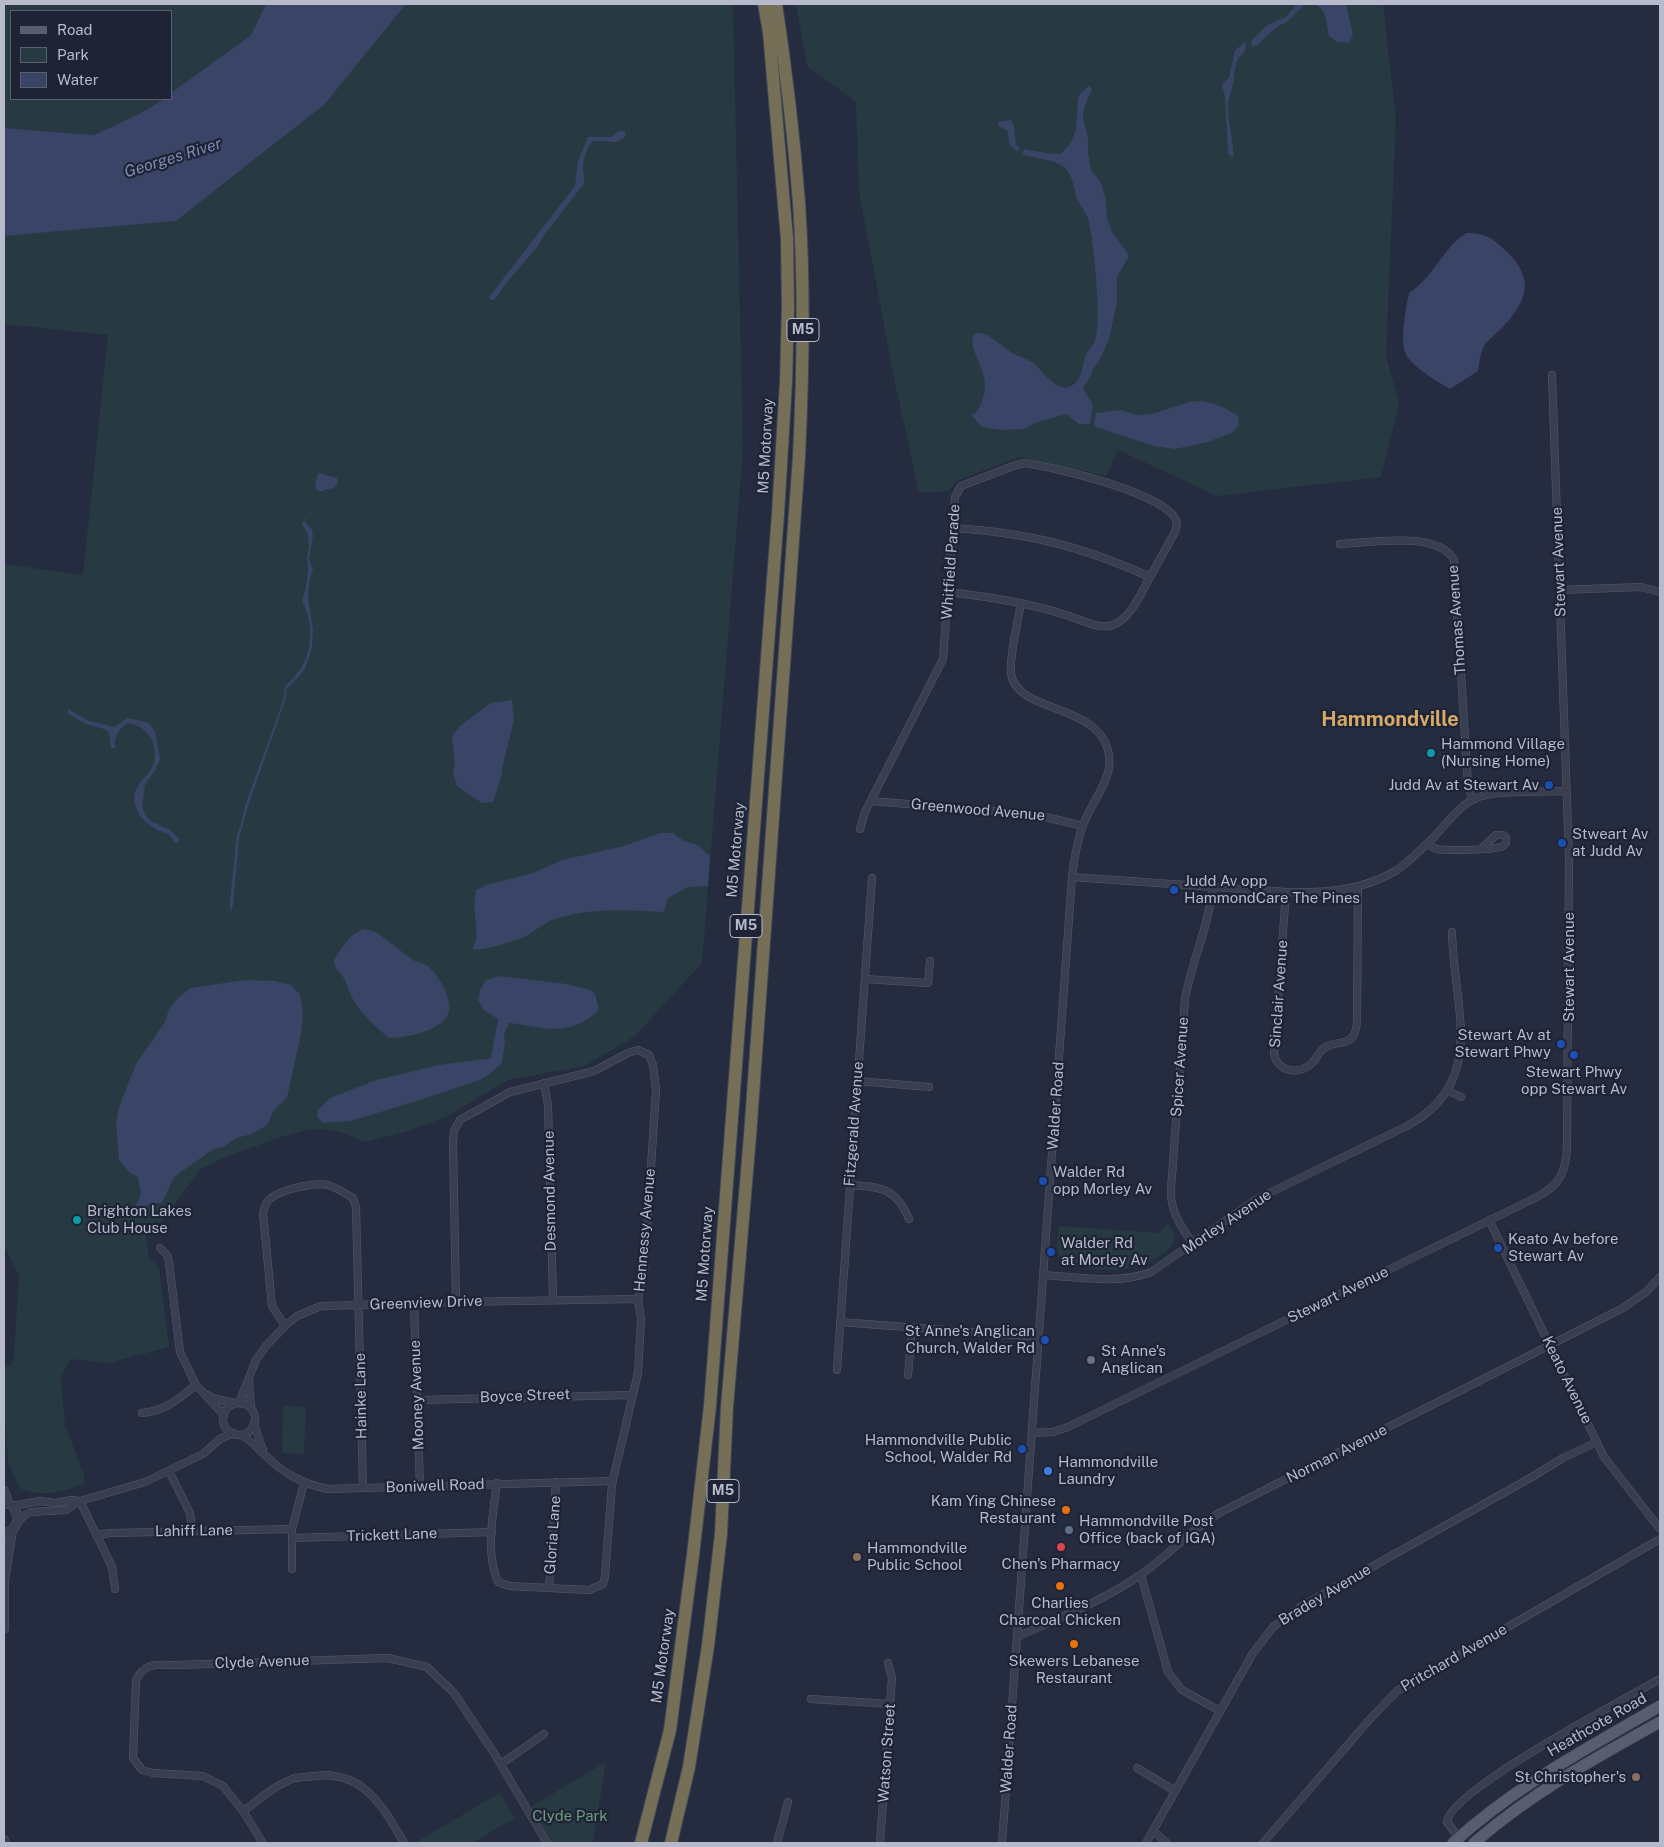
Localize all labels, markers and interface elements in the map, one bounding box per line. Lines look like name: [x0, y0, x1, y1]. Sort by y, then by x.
legend: [10, 10, 172, 100]
text: Road: [57, 21, 93, 38]
text: Park: [57, 46, 89, 63]
text: Water: [57, 71, 99, 88]
water label: Georges River: [122, 134, 224, 182]
road number: M5: [787, 318, 819, 342]
street label: M5 Motorway: [755, 398, 777, 494]
street label: Whitfield Parade: [938, 504, 964, 620]
street label: Stewart Avenue: [1548, 507, 1570, 617]
street label: Thomas Avenue: [1444, 565, 1470, 675]
district label: Hammondville: [1321, 708, 1459, 732]
place label: Hammond Village (Nursing Home): [1441, 735, 1565, 770]
marker: Hammond Village (Nursing Home): [1425, 747, 1437, 759]
place label: Judd Av at Stewart Av: [1388, 776, 1539, 794]
marker: Judd Av at Stewart Av: [1543, 779, 1555, 791]
street label: Greenwood Avenue: [910, 795, 1046, 825]
street label: M5 Motorway: [723, 802, 749, 898]
place label: Stweart Av at Judd Av: [1572, 825, 1648, 860]
marker: Stweart Av at Judd Av: [1556, 837, 1568, 849]
place label: Judd Av opp HammondCare The Pines: [1184, 872, 1360, 907]
marker: Judd Av opp HammondCare The Pines: [1168, 884, 1180, 896]
street label: Stewart Avenue: [1560, 912, 1578, 1022]
road number: M5: [730, 914, 762, 938]
street label: Sinclair Avenue: [1266, 939, 1292, 1049]
street label: Spicer Avenue: [1168, 1016, 1192, 1118]
place label: Stewart Av at Stewart Phwy: [1454, 1026, 1551, 1061]
marker: Stewart Av at Stewart Phwy: [1555, 1038, 1567, 1050]
marker: Stewart Phwy opp Stewart Av: [1568, 1049, 1580, 1061]
street label: Fitzgerald Avenue: [841, 1061, 867, 1187]
street label: Walder Road: [1044, 1061, 1068, 1151]
place label: Stewart Phwy opp Stewart Av: [1521, 1063, 1627, 1098]
street label: Desmond Avenue: [540, 1131, 560, 1251]
place label: Walder Rd opp Morley Av: [1053, 1163, 1152, 1198]
street label: Hennessy Avenue: [631, 1167, 659, 1293]
marker: Walder Rd opp Morley Av: [1037, 1175, 1049, 1187]
street label: Morley Avenue: [1179, 1186, 1275, 1258]
place label: Brighton Lakes Club House: [87, 1202, 192, 1237]
street label: M5 Motorway: [693, 1206, 717, 1302]
marker: Brighton Lakes Club House: [71, 1214, 83, 1226]
place label: Keato Av before Stewart Av: [1508, 1230, 1619, 1265]
place label: Walder Rd at Morley Av: [1061, 1234, 1148, 1269]
marker: Keato Av before Stewart Av: [1492, 1242, 1504, 1254]
marker: Walder Rd at Morley Av: [1045, 1246, 1057, 1258]
street label: Stewart Avenue: [1285, 1263, 1391, 1327]
street label: Greenview Drive: [369, 1292, 483, 1314]
place label: St Anne's Anglican Church, Walder Rd: [905, 1322, 1035, 1357]
street label: Keato Avenue: [1538, 1333, 1596, 1427]
marker: St Anne's Anglican Church, Walder Rd: [1039, 1334, 1051, 1346]
street label: Mooney Avenue: [406, 1340, 428, 1450]
place label: St Anne's Anglican: [1101, 1342, 1166, 1377]
street label: Hainke Lane: [351, 1353, 371, 1439]
marker: St Anne's Anglican: [1085, 1354, 1097, 1366]
street label: Boyce Street: [480, 1385, 570, 1407]
street label: Norman Avenue: [1284, 1421, 1390, 1487]
place label: Hammondville Public School, Walder Rd: [865, 1431, 1012, 1466]
marker: Hammondville Public School, Walder Rd: [1016, 1443, 1028, 1455]
place label: Hammondville Laundry: [1058, 1453, 1158, 1488]
marker: Hammondville Laundry: [1042, 1465, 1054, 1477]
street label: Boniwell Road: [385, 1475, 485, 1497]
road number: M5: [707, 1480, 739, 1502]
place label: Kam Ying Chinese Restaurant: [931, 1492, 1056, 1527]
street label: Gloria Lane: [541, 1495, 565, 1575]
marker: Kam Ying Chinese Restaurant: [1060, 1504, 1072, 1516]
place label: Hammondville Post Office (back of IGA): [1079, 1512, 1216, 1547]
street label: Lahiff Lane: [155, 1521, 233, 1541]
street label: Trickett Lane: [346, 1524, 438, 1546]
marker: Hammondville Post Office (back of IGA): [1063, 1524, 1075, 1536]
place label: Hammondville Public School: [867, 1539, 967, 1574]
marker: Chen's Pharmacy: [1055, 1541, 1067, 1553]
marker: Hammondville Public School: [851, 1551, 863, 1563]
place label: Chen's Pharmacy: [1002, 1555, 1120, 1573]
street label: Bradey Avenue: [1276, 1560, 1374, 1630]
marker: Charlies Charcoal Chicken: [1054, 1580, 1066, 1592]
place label: Charlies Charcoal Chicken: [999, 1594, 1121, 1629]
street label: M5 Motorway: [647, 1607, 679, 1705]
street label: Pritchard Avenue: [1398, 1620, 1510, 1696]
marker: Skewers Lebanese Restaurant: [1068, 1638, 1080, 1650]
street label: Clyde Avenue: [214, 1651, 310, 1673]
place label: Skewers Lebanese Restaurant: [1009, 1652, 1139, 1687]
street label: Heathcote Road: [1544, 1689, 1650, 1761]
street label: Watson Street: [875, 1703, 899, 1803]
street label: Walder Road: [997, 1704, 1021, 1794]
place label: St Christopher's: [1514, 1768, 1626, 1786]
marker: St Christopher's: [1630, 1771, 1642, 1783]
park label: Clyde Park: [532, 1807, 608, 1825]

